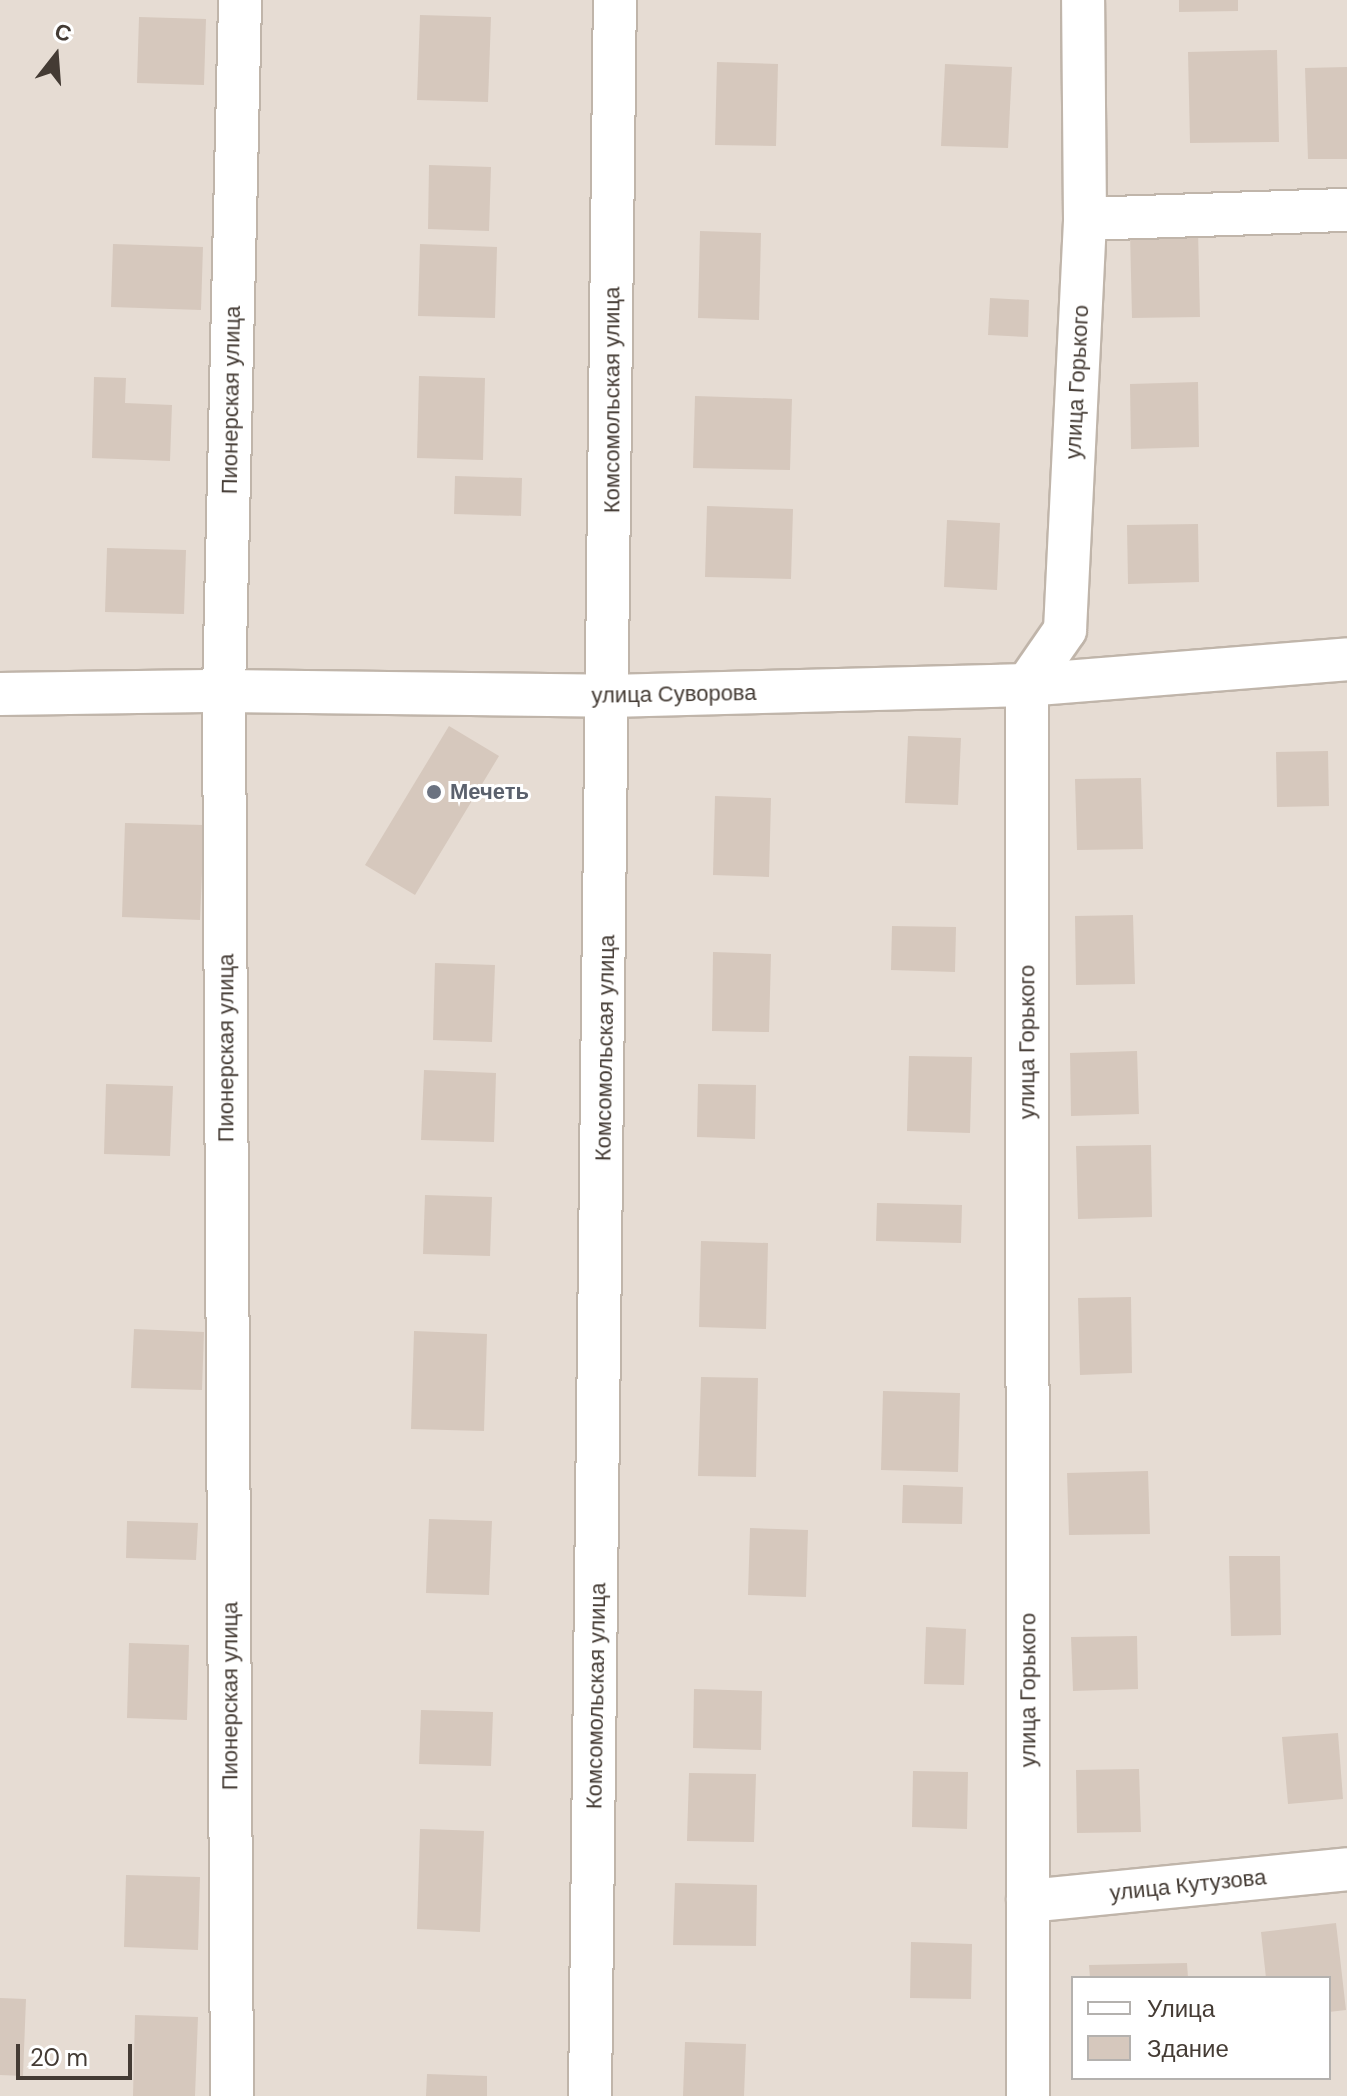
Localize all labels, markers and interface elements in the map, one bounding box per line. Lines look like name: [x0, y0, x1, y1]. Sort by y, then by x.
north arrow: [16, 16, 96, 96]
text: С: [51, 16, 75, 49]
street label: Комсомольская улица: [599, 287, 625, 513]
street label: улица Горького: [1060, 304, 1094, 460]
street label: Пионерская улица: [216, 306, 246, 494]
street label: улица Суворова: [591, 679, 757, 709]
place label: Мечеть: [450, 779, 529, 805]
marker: Мечеть: [425, 783, 443, 801]
street label: Комсомольская улица: [590, 935, 620, 1161]
street label: Пионерская улица: [213, 954, 239, 1142]
street label: улица Горького: [1014, 965, 1040, 1119]
street label: Комсомольская улица: [581, 1583, 611, 1809]
street label: Пионерская улица: [217, 1602, 243, 1790]
street label: улица Горького: [1015, 1613, 1041, 1767]
street label: улица Кутузова: [1108, 1864, 1268, 1906]
legend: [1071, 1976, 1331, 2080]
text: Улица: [1147, 1993, 1215, 2024]
scale bar: [20, 2028, 136, 2078]
text: Здание: [1147, 2033, 1229, 2064]
text: 20 m: [30, 2042, 88, 2073]

